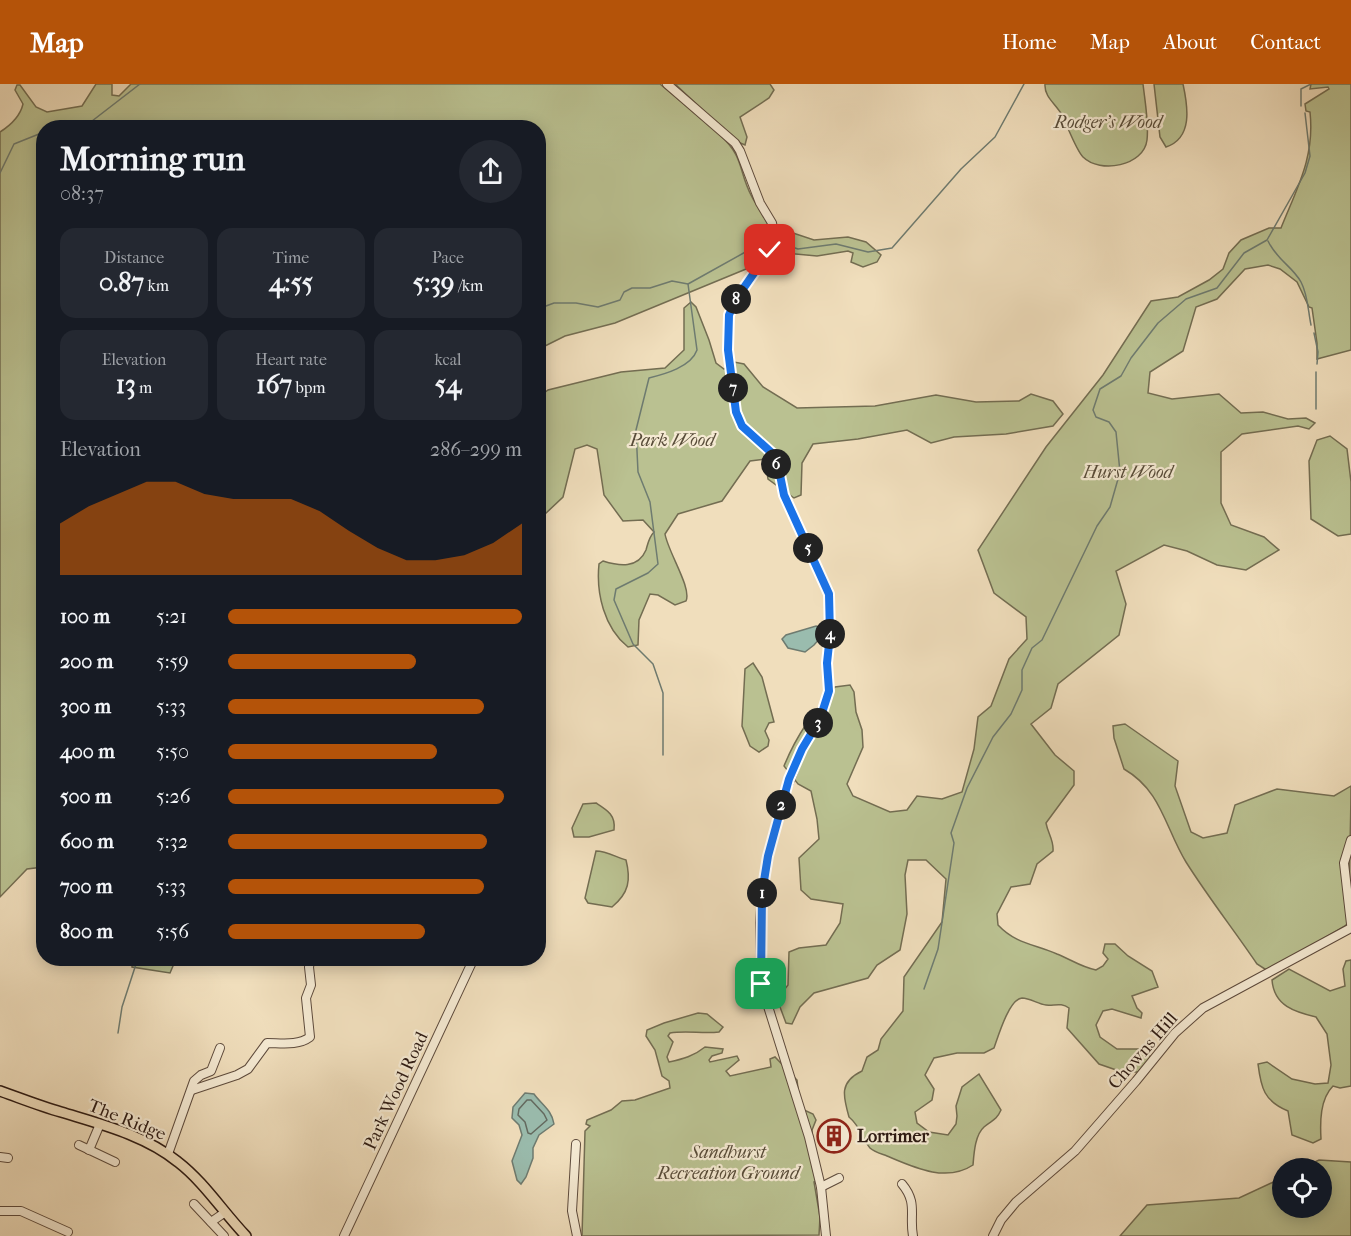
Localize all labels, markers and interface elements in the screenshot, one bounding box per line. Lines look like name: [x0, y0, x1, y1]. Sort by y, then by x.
text: Map: [30, 26, 84, 59]
text: Home: [1002, 30, 1057, 54]
text: Map: [1090, 30, 1130, 54]
text: About: [1163, 30, 1217, 54]
text: Contact: [1250, 30, 1321, 54]
park label: Rodger's Wood: [1053, 112, 1165, 133]
text: Morning run: [60, 140, 245, 179]
button: share: [459, 140, 522, 203]
text: 08:37: [60, 182, 104, 205]
pin: [744, 224, 795, 275]
icon: check: [753, 233, 786, 266]
text: Distance: [104, 248, 164, 267]
text: Time: [273, 248, 309, 267]
text: Pace: [432, 248, 464, 267]
text: 0.87: [99, 267, 144, 298]
text: 4:55: [269, 267, 313, 298]
text: 5:39: [413, 267, 454, 298]
text: km: [144, 276, 169, 295]
text: /km: [454, 276, 483, 295]
pin: 8: [721, 284, 751, 314]
text: 8: [732, 289, 740, 308]
text: Elevation: [102, 350, 166, 369]
text: Heart rate: [255, 350, 327, 369]
text: kcal: [435, 350, 461, 369]
text: 13: [116, 369, 136, 400]
text: 167: [256, 369, 292, 400]
text: 54: [435, 369, 461, 400]
pin: 7: [718, 373, 748, 403]
text: m: [136, 378, 152, 397]
text: bpm: [292, 378, 326, 397]
text: 7: [729, 378, 737, 397]
park label: Park Wood: [628, 430, 717, 451]
text: Elevation: [60, 438, 141, 461]
text: 286–299 m: [430, 438, 522, 461]
pin: 6: [761, 449, 791, 479]
text: 6: [772, 454, 780, 473]
park label: Hurst Wood: [1082, 462, 1176, 483]
pin: 5: [793, 533, 823, 563]
text: 5: [805, 538, 811, 557]
text: 100 m: [60, 605, 110, 628]
text: 5:21: [156, 605, 187, 628]
pin: 4: [815, 619, 845, 649]
text: 4: [825, 624, 835, 643]
text: 200 m: [60, 650, 113, 673]
text: 5:59: [156, 650, 189, 673]
text: 300 m: [60, 695, 111, 718]
text: 5:33: [156, 695, 186, 718]
pin: 3: [803, 708, 833, 738]
text: 3: [815, 713, 821, 732]
text: 400 m: [60, 740, 115, 763]
text: 5:50: [156, 740, 189, 763]
text: 500 m: [60, 785, 112, 808]
text: 5:26: [156, 785, 191, 808]
pin: 2: [766, 790, 796, 820]
text: 2: [777, 795, 785, 814]
text: 600 m: [60, 830, 114, 853]
text: 5:32: [156, 830, 188, 853]
text: 700 m: [60, 875, 113, 898]
text: 5:33: [156, 875, 186, 898]
pin: 1: [747, 878, 777, 908]
text: 1: [759, 883, 765, 902]
text: 800 m: [60, 920, 113, 943]
text: 5:56: [156, 920, 189, 943]
pin: [735, 958, 786, 1009]
icon: arrive: [744, 967, 777, 1000]
street label: Chowns Hill: [1104, 1008, 1182, 1094]
street label: Park Wood Road: [359, 1028, 433, 1153]
street label: The Ridge: [85, 1095, 169, 1145]
building icon: Lorrimer: [816, 1118, 852, 1154]
place label: Lorrimer: [857, 1126, 929, 1147]
park label: Sandhurst Recreation Ground: [656, 1142, 802, 1184]
map controls: [1272, 1158, 1332, 1218]
button: locate: [1272, 1158, 1332, 1218]

